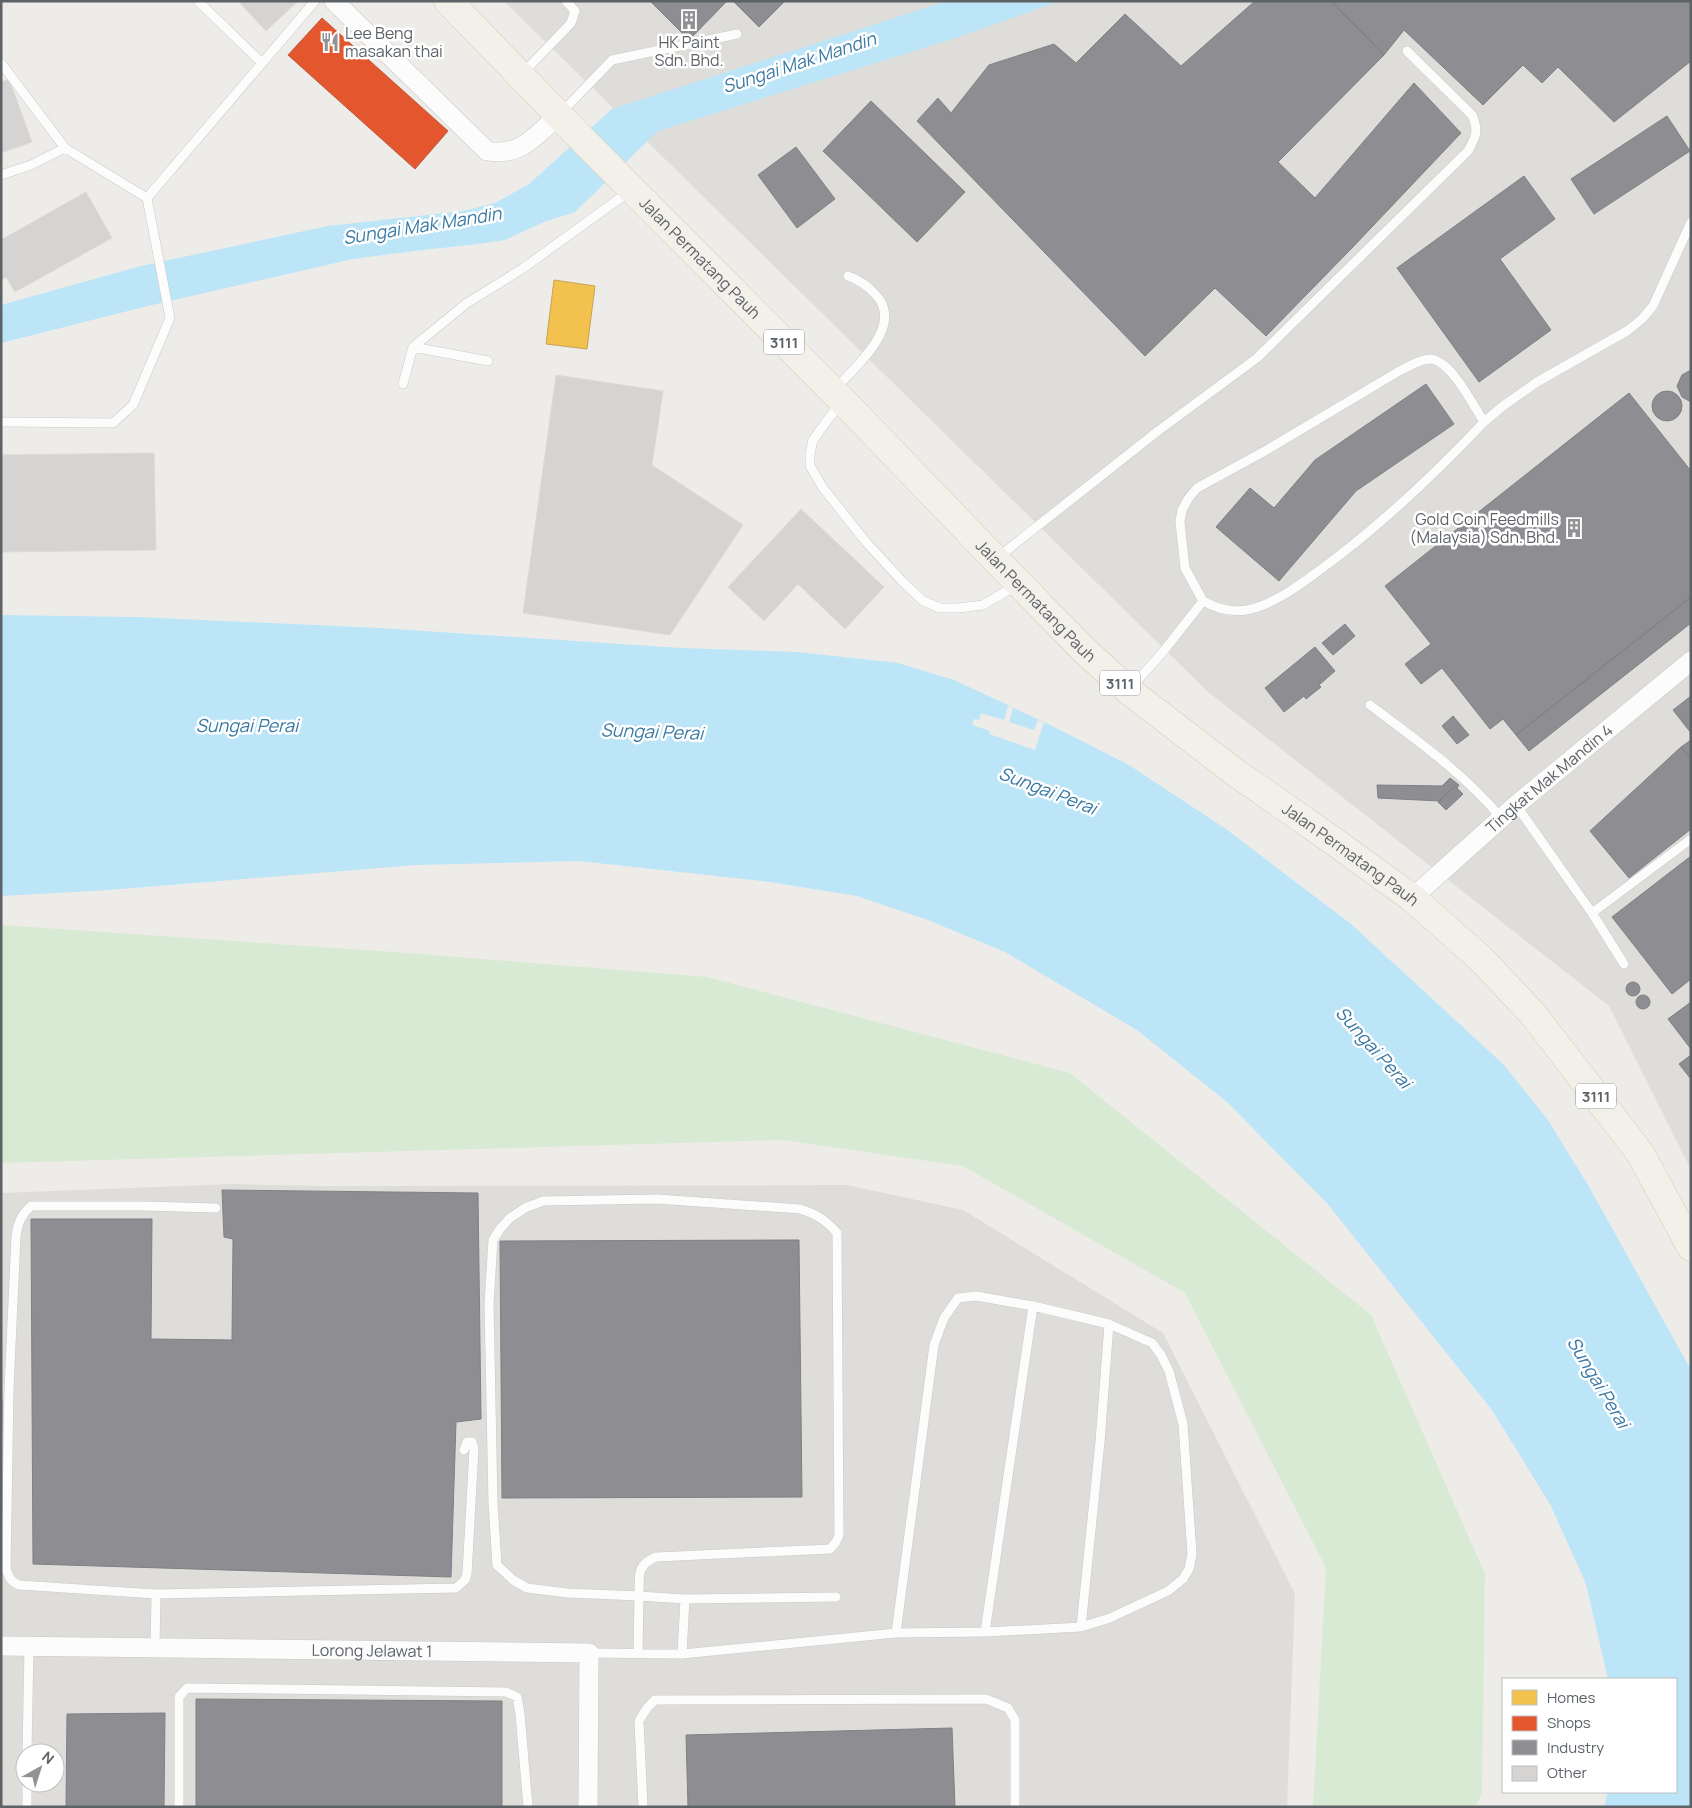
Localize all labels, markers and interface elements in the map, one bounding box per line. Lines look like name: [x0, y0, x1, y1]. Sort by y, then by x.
building icon: HK Paint Sdn. Bhd.: [678, 9, 700, 31]
place label: Lee Beng masakan thai: [345, 22, 443, 62]
water label: Sungai Mak Mandin: [719, 25, 880, 98]
restaurant icon: Lee Beng masakan thai: [319, 31, 341, 53]
place label: HK Paint Sdn. Bhd.: [655, 31, 723, 71]
street label: Jalan Permatang Pauh: [635, 192, 766, 324]
water label: Sungai Mak Mandin: [341, 200, 504, 249]
road number: 3111: [764, 330, 804, 354]
place label: Gold Coin Feedmills (Malaysia) Sdn. Bhd.: [1410, 508, 1559, 548]
building icon: Gold Coin Feedmills (Malaysia) Sdn. Bhd.: [1563, 517, 1585, 539]
street label: Jalan Permatang Pauh: [971, 535, 1101, 667]
road number: 3111: [1100, 670, 1140, 696]
water label: Sungai Perai: [196, 713, 301, 737]
water label: Sungai Perai: [600, 717, 706, 745]
street label: Tingkat Mak Mandin 4: [1481, 719, 1617, 838]
water label: Sungai Perai: [996, 760, 1103, 821]
street label: Jalan Permatang Pauh: [1278, 798, 1424, 911]
water label: Sungai Perai: [1331, 1001, 1419, 1095]
road number: 3111: [1576, 1084, 1616, 1108]
water label: Sungai Perai: [1562, 1332, 1637, 1435]
street label: Lorong Jelawat 1: [312, 1639, 432, 1662]
legend: [1502, 1678, 1677, 1793]
text: Homes: [1547, 1687, 1596, 1708]
text: Shops: [1547, 1712, 1591, 1733]
text: Industry: [1547, 1737, 1604, 1758]
north arrow: [15, 1743, 65, 1793]
text: N: [39, 1747, 58, 1768]
text: Other: [1547, 1762, 1588, 1783]

